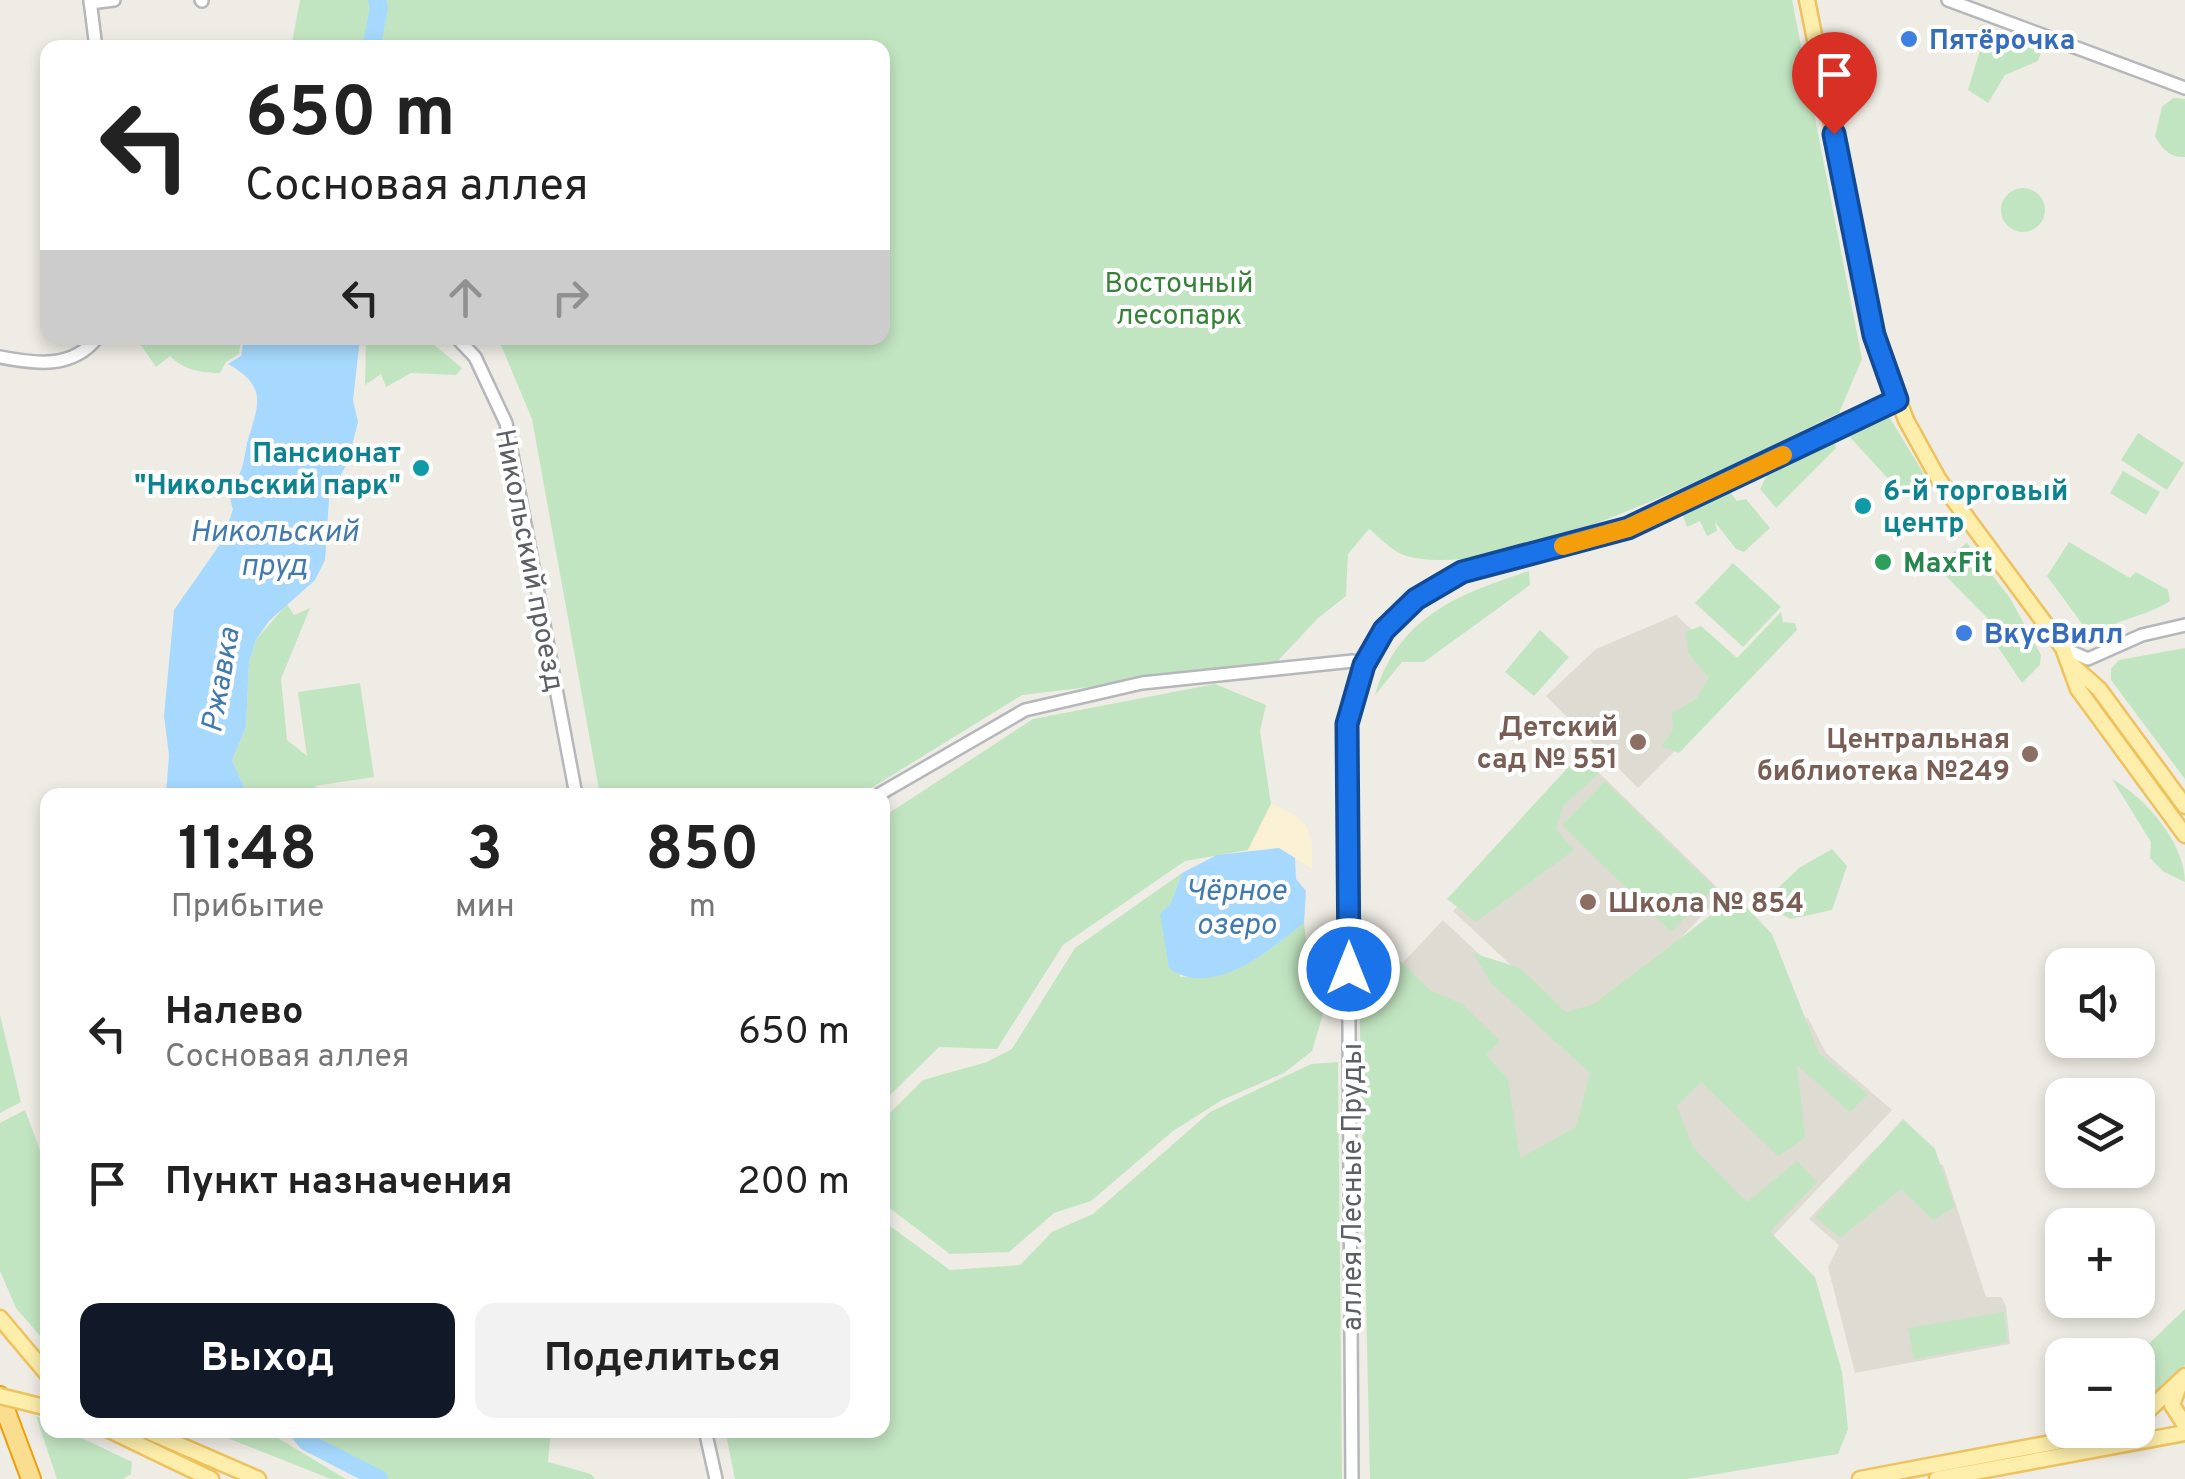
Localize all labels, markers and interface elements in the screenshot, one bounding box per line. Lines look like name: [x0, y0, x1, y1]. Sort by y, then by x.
place label: Пятёрочка: [1929, 24, 2075, 60]
marker: Пятёрочка: [1898, 28, 1920, 50]
pin: [1792, 32, 1877, 135]
icon: arrive: [1807, 47, 1862, 102]
text: 650 m: [245, 72, 456, 161]
icon: left: [80, 80, 210, 210]
text: Сосновая аллея: [245, 159, 589, 216]
park label: Восточный лесопарк: [1105, 267, 1253, 335]
icon: left: [333, 270, 388, 325]
icon: ahead: [438, 270, 493, 325]
icon: right: [543, 270, 598, 325]
street label: Никольский проезд: [485, 426, 571, 695]
place label: Пансионат "Никольский парк": [134, 437, 401, 505]
marker: Пансионат "Никольский парк": [410, 457, 432, 479]
place label: 6-й торговый центр: [1883, 475, 2068, 543]
marker: 6-й торговый центр: [1852, 495, 1874, 517]
water label: Никольский пруд: [190, 515, 360, 586]
place label: MaxFit: [1903, 547, 1993, 583]
marker: MaxFit: [1872, 551, 1894, 573]
place label: ВкусВилл: [1984, 618, 2123, 654]
marker: ВкусВилл: [1953, 622, 1975, 644]
water label: Ржавка: [195, 624, 250, 736]
place label: Детский сад № 551: [1477, 711, 1618, 779]
place label: Центральная библиотека №249: [1757, 723, 2010, 791]
marker: Детский сад № 551: [1627, 731, 1649, 753]
marker: Центральная библиотека №249: [2019, 743, 2041, 765]
text: 11:48: [178, 815, 317, 891]
text: 3: [467, 815, 503, 891]
text: 850: [645, 815, 759, 891]
water label: Чёрное озеро: [1186, 874, 1287, 945]
place label: Школа № 854: [1608, 887, 1804, 923]
text: Прибытие: [171, 888, 324, 928]
text: мин: [455, 888, 515, 928]
text: m: [689, 888, 716, 928]
marker: Школа № 854: [1577, 891, 1599, 913]
position arrow: [1297, 917, 1401, 1021]
map controls: [2045, 948, 2155, 1448]
button: sound: [2045, 948, 2155, 1058]
text: Налево: [165, 989, 304, 1038]
icon: left: [80, 1006, 135, 1061]
text: 650 m: [738, 1009, 850, 1058]
text: Сосновая аллея: [165, 1038, 409, 1078]
street label: аллея Лесные Пруды: [1336, 1043, 1372, 1331]
button: layers: [2045, 1078, 2155, 1188]
icon: arrive: [80, 1156, 135, 1211]
text: Пункт назначения: [165, 1159, 513, 1208]
text: 200 m: [737, 1159, 850, 1208]
button: +: [2045, 1208, 2155, 1318]
button: Выход: [80, 1303, 455, 1418]
button: Поделиться: [475, 1303, 850, 1418]
button: −: [2045, 1338, 2155, 1448]

